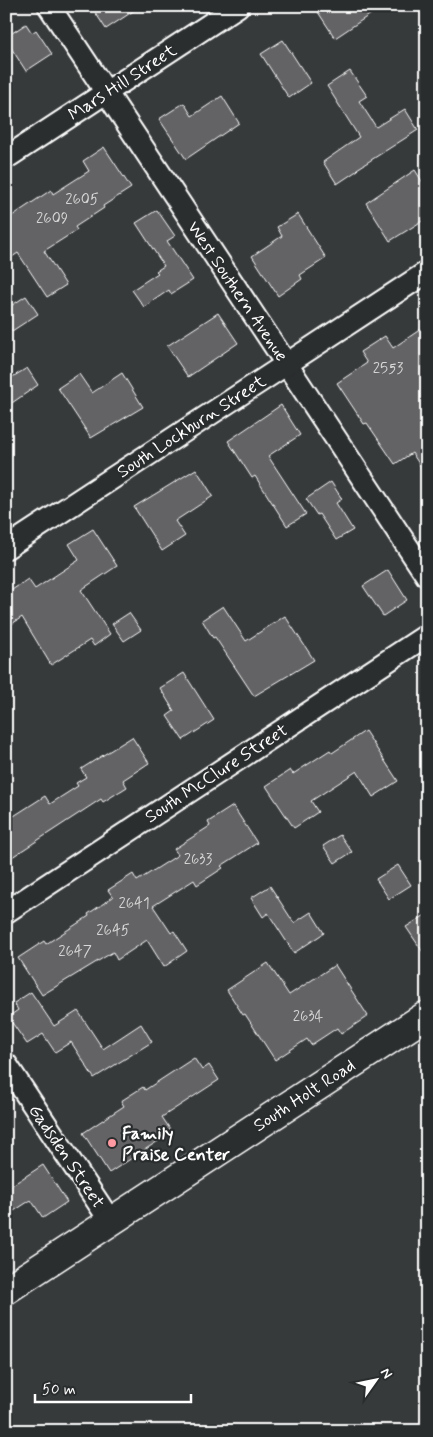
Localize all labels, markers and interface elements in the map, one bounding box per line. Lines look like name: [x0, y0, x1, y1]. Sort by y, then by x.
street label: Mars Hill Street: [64, 39, 182, 127]
house number: 2605: [65, 190, 99, 210]
house number: 2609: [36, 209, 68, 229]
street label: West Southern Avenue: [181, 217, 293, 366]
house number: 2553: [373, 359, 403, 379]
street label: South Lockburn Street: [112, 369, 271, 484]
street label: South McClure Street: [140, 719, 293, 829]
house number: 2633: [184, 850, 212, 870]
house number: 2641: [118, 894, 150, 914]
house number: 2645: [96, 921, 130, 941]
house number: 2647: [58, 942, 92, 962]
house number: 2634: [293, 1007, 324, 1027]
street label: South Holt Road: [249, 1054, 360, 1138]
street label: Gadsden Street: [23, 1100, 110, 1213]
place label: Family Praise Center: [122, 1122, 230, 1167]
marker: Family Praise Center: [106, 1137, 118, 1149]
north arrow: [350, 1354, 400, 1404]
text: N: [376, 1365, 396, 1382]
scale bar: [35, 1372, 191, 1404]
text: 50 m: [42, 1380, 76, 1400]

